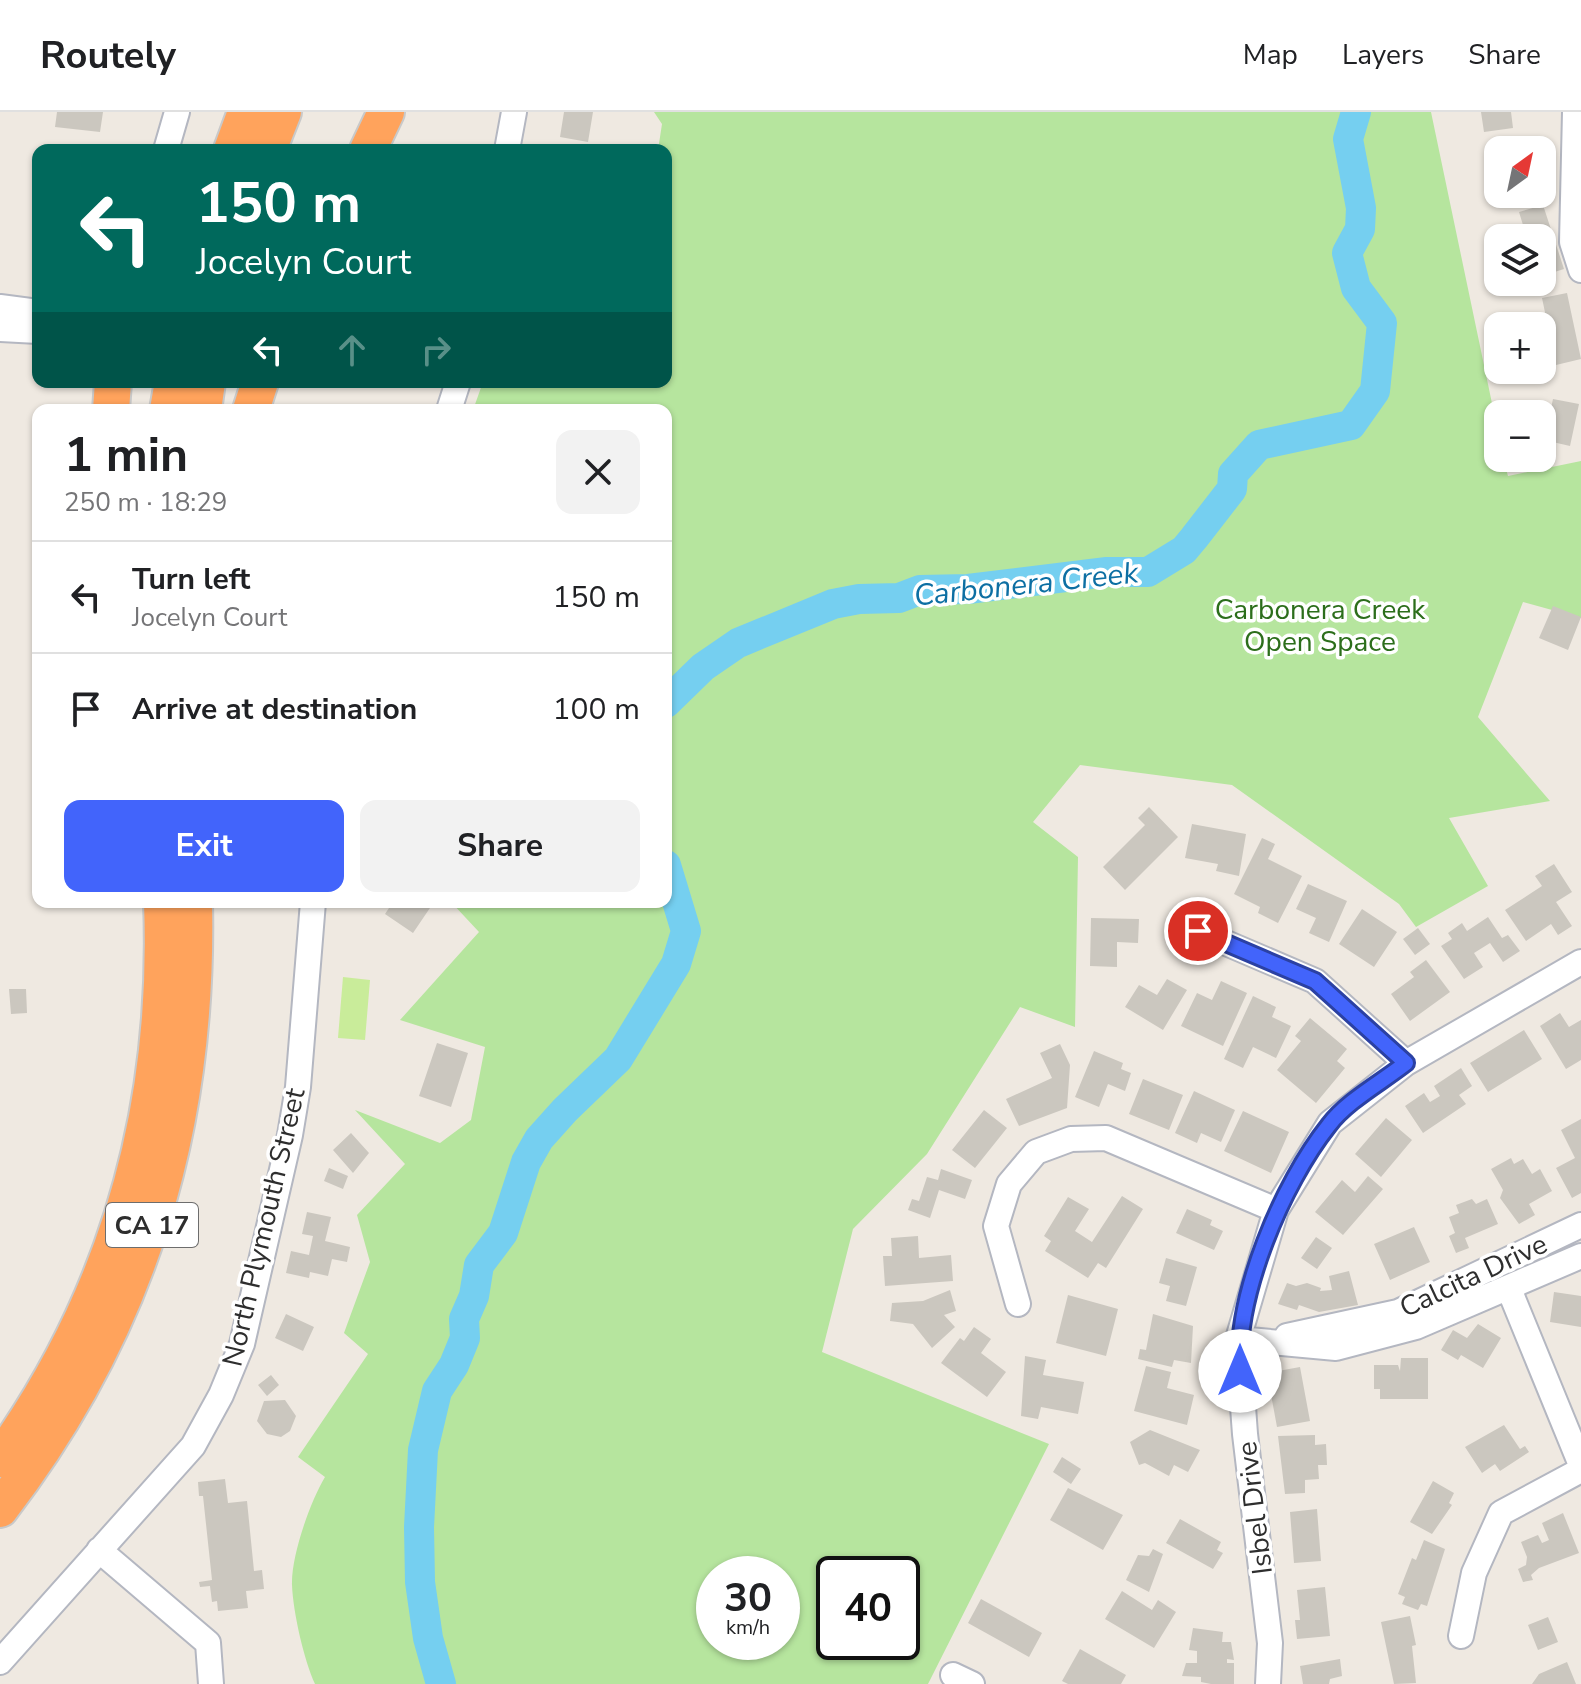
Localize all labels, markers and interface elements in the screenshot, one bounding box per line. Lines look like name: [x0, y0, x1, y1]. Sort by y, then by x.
text: Routely: [40, 30, 176, 81]
text: Map: [1243, 36, 1298, 74]
text: Layers: [1342, 36, 1424, 74]
text: Share: [1468, 36, 1541, 74]
north arrow: [1484, 136, 1556, 208]
map controls: [1484, 136, 1556, 472]
text: 150 m: [196, 165, 361, 242]
icon: left: [64, 176, 168, 280]
button: layers: [1484, 224, 1556, 296]
text: Jocelyn Court: [196, 238, 411, 287]
button: +: [1484, 312, 1556, 384]
icon: left: [246, 328, 290, 372]
icon: ahead: [330, 328, 374, 372]
icon: right: [414, 328, 458, 372]
button: −: [1484, 400, 1556, 472]
text: 1 min: [64, 422, 188, 488]
button: close: [556, 430, 640, 514]
text: 250 m · 18:29: [64, 485, 227, 520]
water label: Carbonera Creek: [912, 552, 1141, 617]
text: Turn left: [132, 559, 250, 600]
icon: left: [64, 575, 108, 619]
text: 150 m: [553, 577, 640, 618]
park label: Carbonera Creek Open Space: [1215, 591, 1426, 661]
text: Jocelyn Court: [132, 600, 287, 635]
icon: arrive: [64, 687, 108, 731]
text: Arrive at destination: [132, 689, 417, 730]
text: 100 m: [553, 689, 640, 730]
button: Exit: [64, 800, 344, 892]
button: Share: [360, 800, 640, 892]
pin: [1164, 897, 1232, 965]
icon: arrive: [1176, 909, 1220, 953]
street label: North Plymouth Street: [213, 1084, 315, 1370]
road number: CA 17: [106, 1203, 198, 1247]
street label: Calcita Drive: [1393, 1225, 1554, 1327]
position arrow: [1198, 1329, 1282, 1413]
street label: Isbel Drive: [1228, 1439, 1282, 1577]
speed limit sign: 40: [816, 1556, 920, 1660]
text: 30: [724, 1571, 772, 1625]
text: km/h: [726, 1614, 770, 1641]

